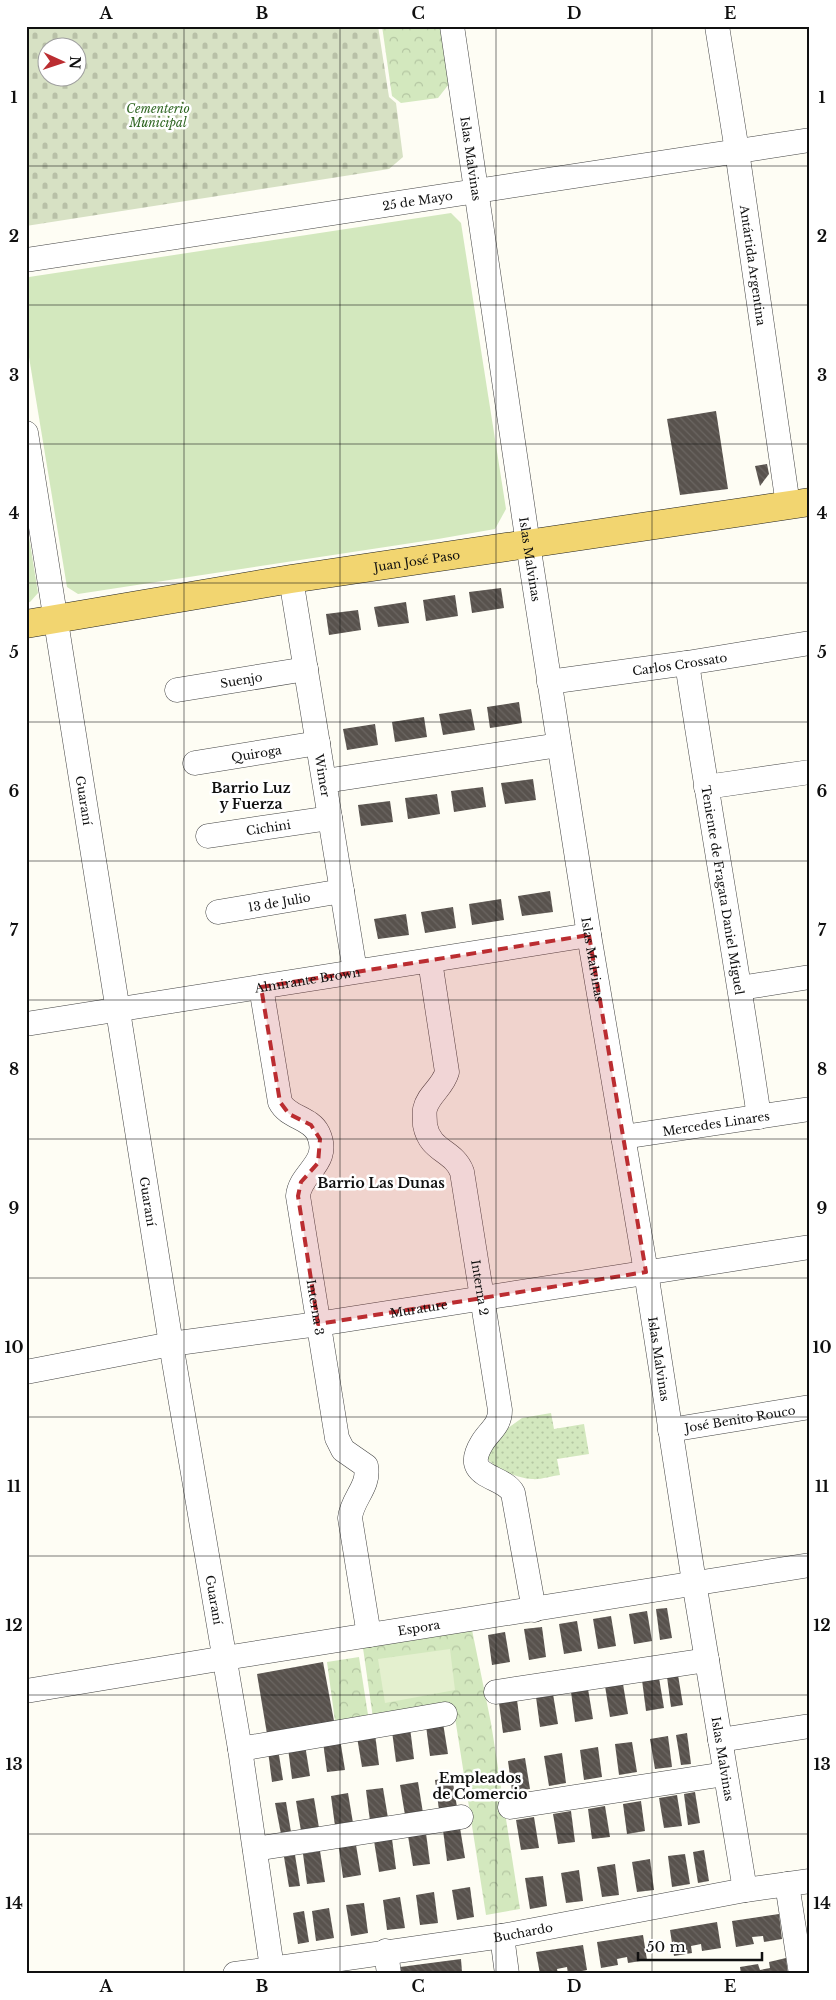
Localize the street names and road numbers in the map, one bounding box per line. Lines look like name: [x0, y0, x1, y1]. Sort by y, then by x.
street label: Islas Malvinas: [458, 115, 485, 202]
street label: 25 de Mayo: [381, 187, 454, 213]
street label: Antártida Argentina: [737, 203, 770, 327]
street label: Islas Malvinas: [517, 516, 544, 603]
street label: Juan José Paso: [371, 547, 461, 574]
street label: Carlos Crossato: [631, 649, 728, 678]
street label: Suenjo: [219, 669, 263, 690]
street label: Quiroga: [230, 742, 283, 765]
street label: Wimer: [312, 752, 334, 798]
street label: Guaraní: [73, 775, 96, 827]
street label: Teniente de Fragata Daniel Miguel: [699, 784, 748, 996]
street label: Cichini: [245, 816, 292, 838]
street label: 13 de Julio: [247, 889, 312, 914]
street label: Islas Malvinas: [579, 916, 608, 1003]
street label: Almirante Brown: [253, 964, 361, 995]
street label: Mercedes Linares: [661, 1108, 771, 1139]
street label: Guaraní: [137, 1175, 160, 1228]
street label: Interna 2: [469, 1259, 492, 1316]
street label: Interna 3: [304, 1278, 328, 1336]
street label: Murature: [389, 1296, 449, 1320]
street label: Islas Malvinas: [646, 1316, 673, 1402]
street label: José Benito Rouco: [682, 1402, 797, 1435]
street label: Guaraní: [203, 1574, 226, 1627]
street label: Espora: [397, 1616, 441, 1638]
street label: Islas Malvinas: [709, 1716, 738, 1802]
street label: Buchardo: [492, 1919, 554, 1945]

